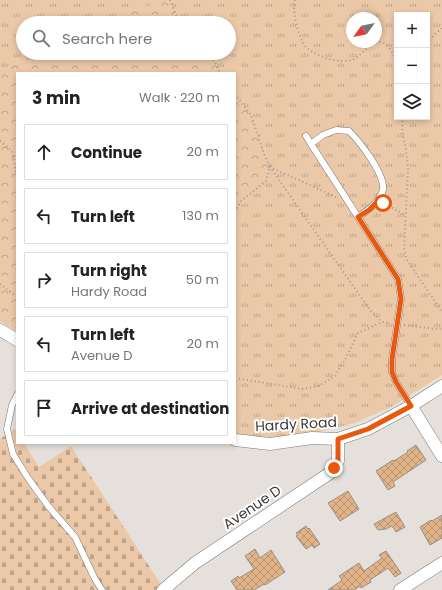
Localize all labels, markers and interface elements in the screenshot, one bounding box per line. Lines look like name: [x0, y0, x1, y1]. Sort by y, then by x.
north arrow: [346, 12, 382, 48]
map controls: [394, 12, 430, 120]
button: +: [394, 12, 430, 48]
search box: [16, 16, 236, 60]
icon: search: [30, 27, 52, 49]
text: Search here: [62, 28, 152, 49]
button: −: [394, 48, 430, 84]
button: layers: [394, 84, 430, 120]
text: 3 min: [32, 86, 80, 110]
text: Walk · 220 m: [139, 88, 220, 107]
icon: ahead: [33, 141, 55, 163]
text: Continue: [71, 142, 142, 163]
text: 20 m: [186, 142, 219, 161]
route start: [374, 194, 392, 212]
icon: left: [33, 205, 55, 227]
text: Turn left: [71, 206, 135, 227]
text: 130 m: [182, 206, 219, 225]
text: Turn right: [71, 260, 147, 281]
icon: right: [33, 269, 55, 291]
text: 50 m: [186, 270, 219, 289]
text: Hardy Road: [71, 282, 147, 301]
text: Turn left: [71, 324, 135, 345]
icon: left: [33, 333, 55, 355]
text: 20 m: [186, 334, 219, 353]
text: Avenue D: [71, 346, 132, 365]
icon: arrive: [33, 397, 55, 419]
text: Arrive at destination: [71, 398, 229, 419]
street label: Hardy Road: [255, 412, 337, 436]
route end: [325, 459, 343, 477]
street label: Avenue D: [219, 480, 285, 534]

